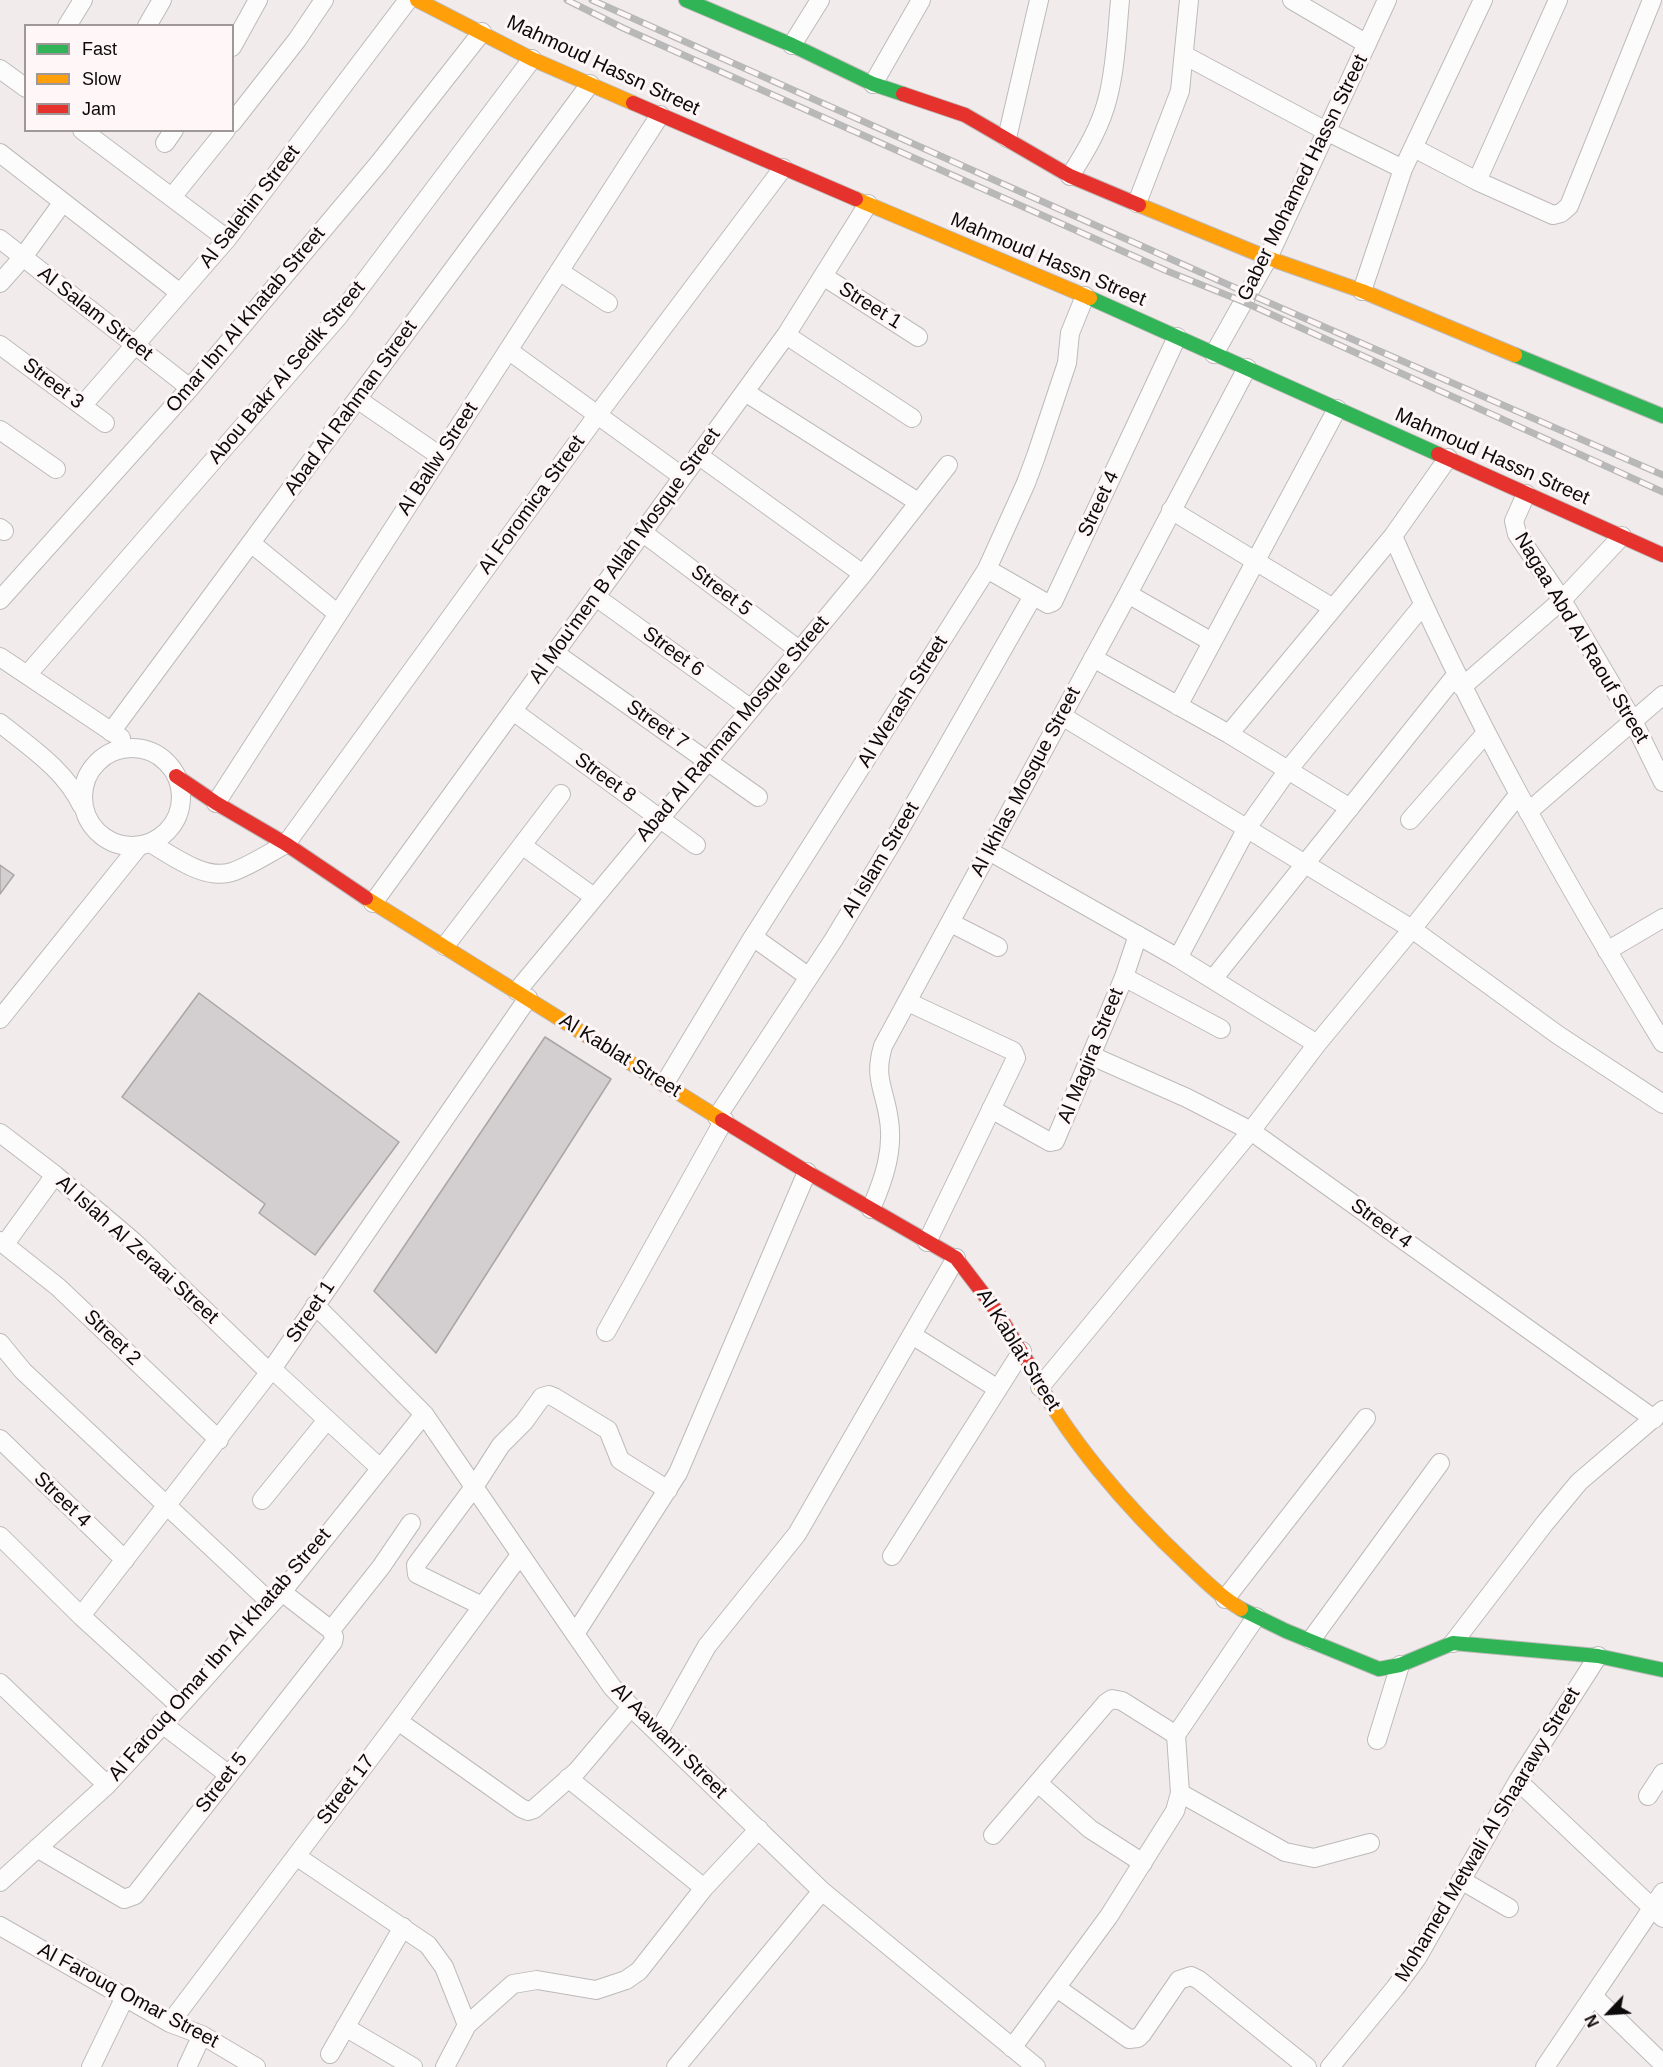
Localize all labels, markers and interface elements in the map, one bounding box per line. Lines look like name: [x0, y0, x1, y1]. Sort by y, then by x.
street label: Mahmoud Hassn Street: [503, 11, 703, 121]
legend: [24, 24, 234, 132]
text: Fast: [82, 39, 117, 59]
street label: Gaber Mohamed Hassn Street: [1233, 51, 1373, 305]
text: Slow: [82, 69, 121, 89]
text: Jam: [82, 99, 116, 119]
street label: Al Salehin Street: [195, 141, 305, 273]
street label: Mahmoud Hassn Street: [947, 208, 1149, 312]
street label: Omar Ibn Al Khatab Street: [161, 222, 331, 418]
street label: Al Salam Street: [33, 262, 157, 366]
street label: Abou Bakr Al Sedik Street: [203, 277, 371, 469]
street label: Street 1: [834, 277, 906, 335]
street label: Abad Al Rahman Street: [280, 316, 422, 500]
street label: Street 3: [18, 353, 88, 415]
street label: Al Ballw Street: [393, 398, 483, 520]
street label: Mahmoud Hassn Street: [1391, 403, 1593, 511]
street label: Al Mou'men B Allah Mosque Street: [524, 424, 726, 688]
street label: Al Foromica Street: [474, 431, 590, 579]
street label: Street 4: [1073, 467, 1125, 541]
street label: Nagaa Abd Al Raouf Street: [1509, 528, 1653, 748]
street label: Street 5: [686, 560, 756, 622]
street label: Abad Al Rahman Mosque Street: [632, 611, 834, 847]
street label: Street 6: [638, 622, 708, 682]
street label: Al Werash Street: [853, 632, 953, 772]
street label: Al Ikhlas Mosque Street: [966, 683, 1086, 881]
street label: Street 7: [621, 695, 693, 755]
street label: Street 8: [570, 748, 640, 808]
street label: Al Islam Street: [837, 798, 925, 922]
street label: Al Magira Street: [1053, 985, 1129, 1127]
street label: Al Kablat Street: [555, 1009, 685, 1103]
street label: Al Islah Al Zeraai Street: [51, 1171, 223, 1329]
street label: Street 4: [1346, 1194, 1416, 1254]
street label: Street 1: [281, 1276, 341, 1348]
street label: Al Kablat Street: [971, 1285, 1065, 1415]
street label: Street 2: [78, 1305, 146, 1371]
street label: Street 4: [28, 1467, 96, 1533]
street label: Al Farouq Omar Ibn Al Khatab Street: [104, 1524, 336, 1786]
street label: Al Aawami Street: [606, 1678, 732, 1804]
street label: Mohamed Metwali Al Shaarawy Street: [1390, 1684, 1586, 1986]
street label: Street 5: [191, 1748, 253, 1818]
street label: Street 17: [312, 1750, 380, 1830]
street label: Al Farouq Omar Street: [34, 1938, 222, 2054]
north arrow: [1579, 1983, 1639, 2043]
text: N: [1582, 2012, 1602, 2030]

